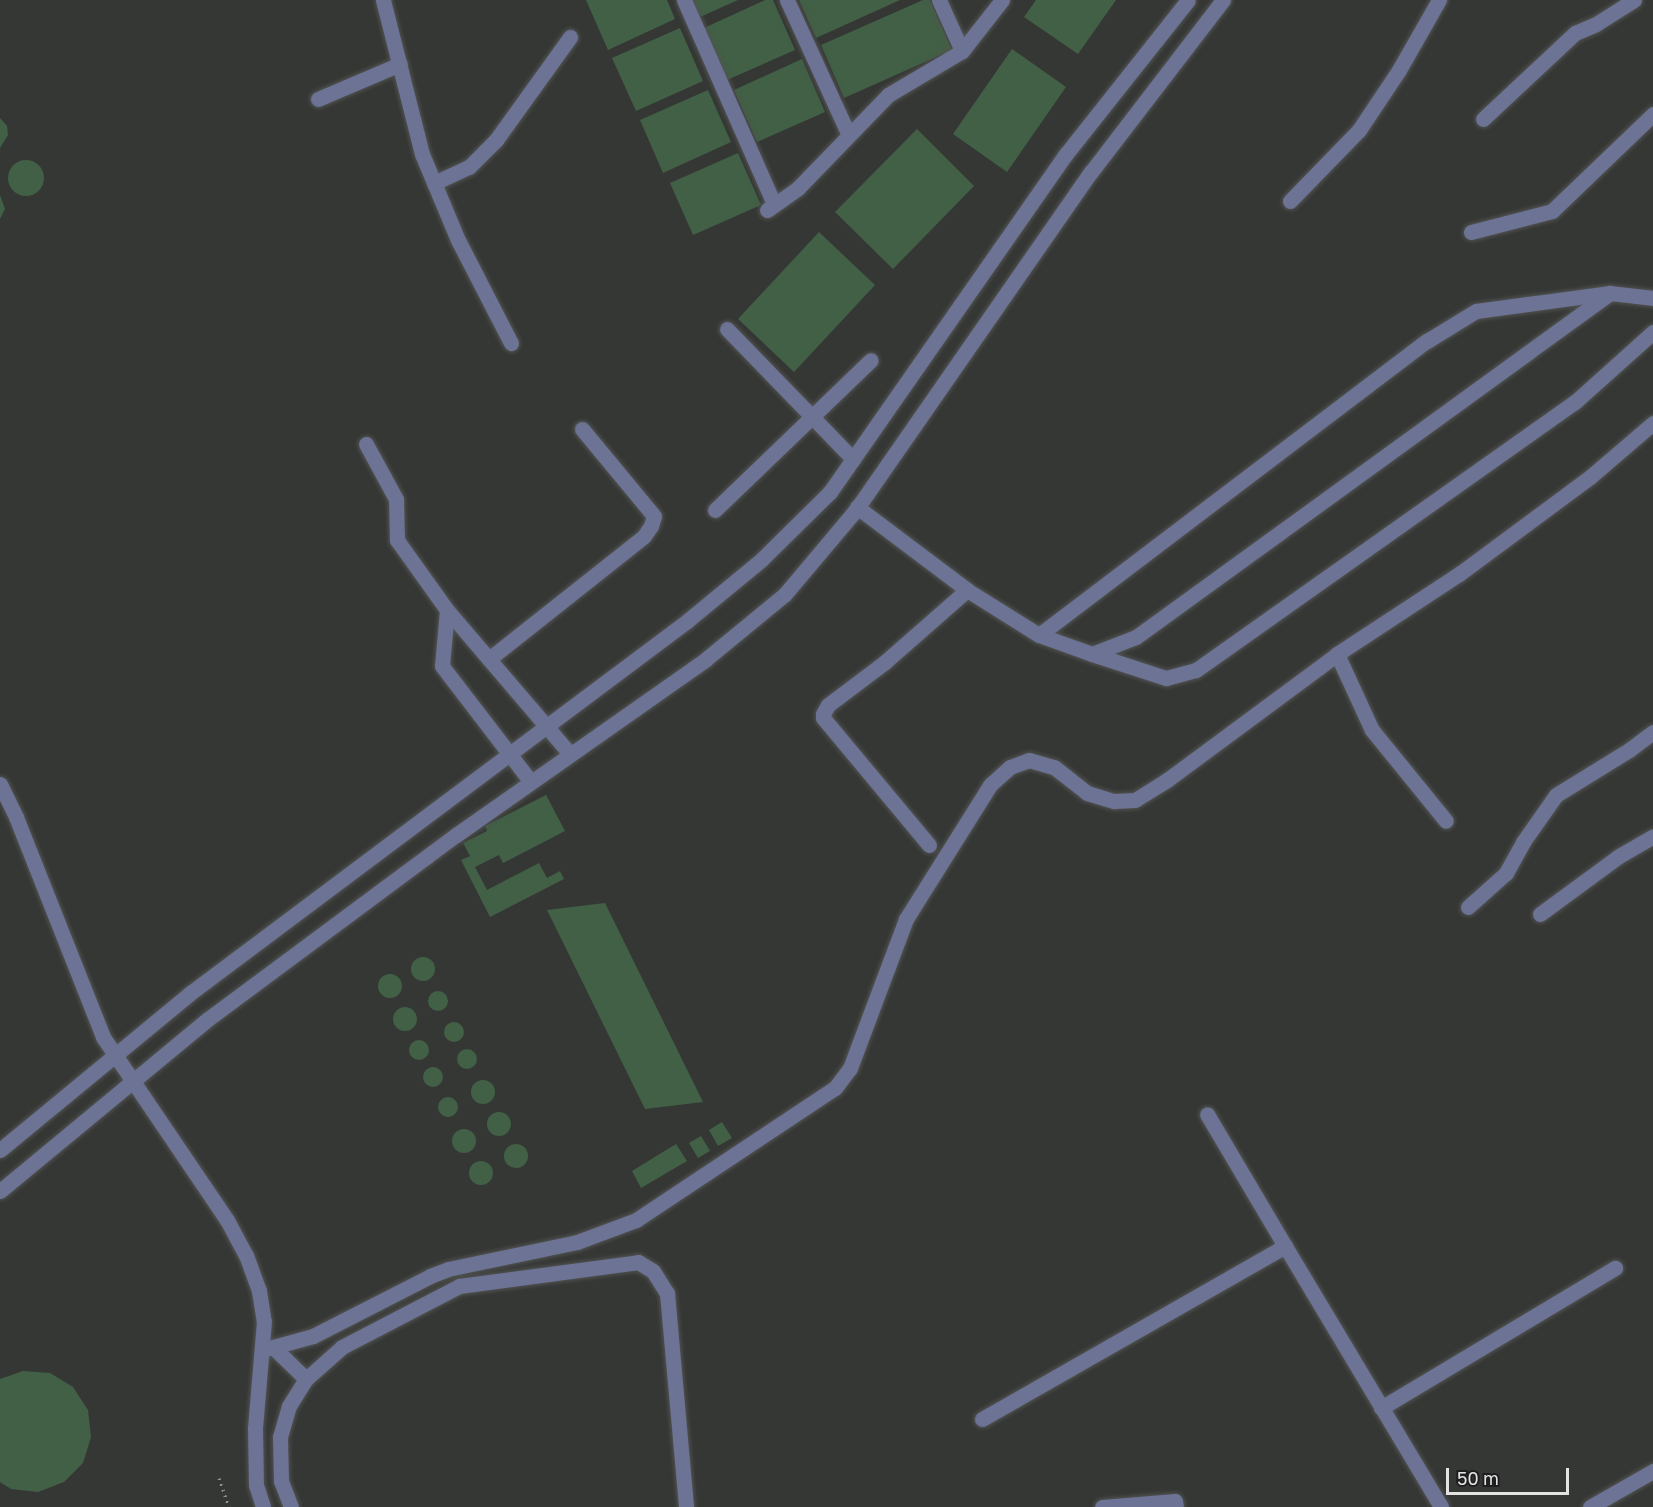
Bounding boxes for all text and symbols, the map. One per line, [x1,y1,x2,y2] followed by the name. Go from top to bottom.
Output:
[1449,1456,1572,1494] scale bar
[1457,1467,1499,1489] text: 50 m

